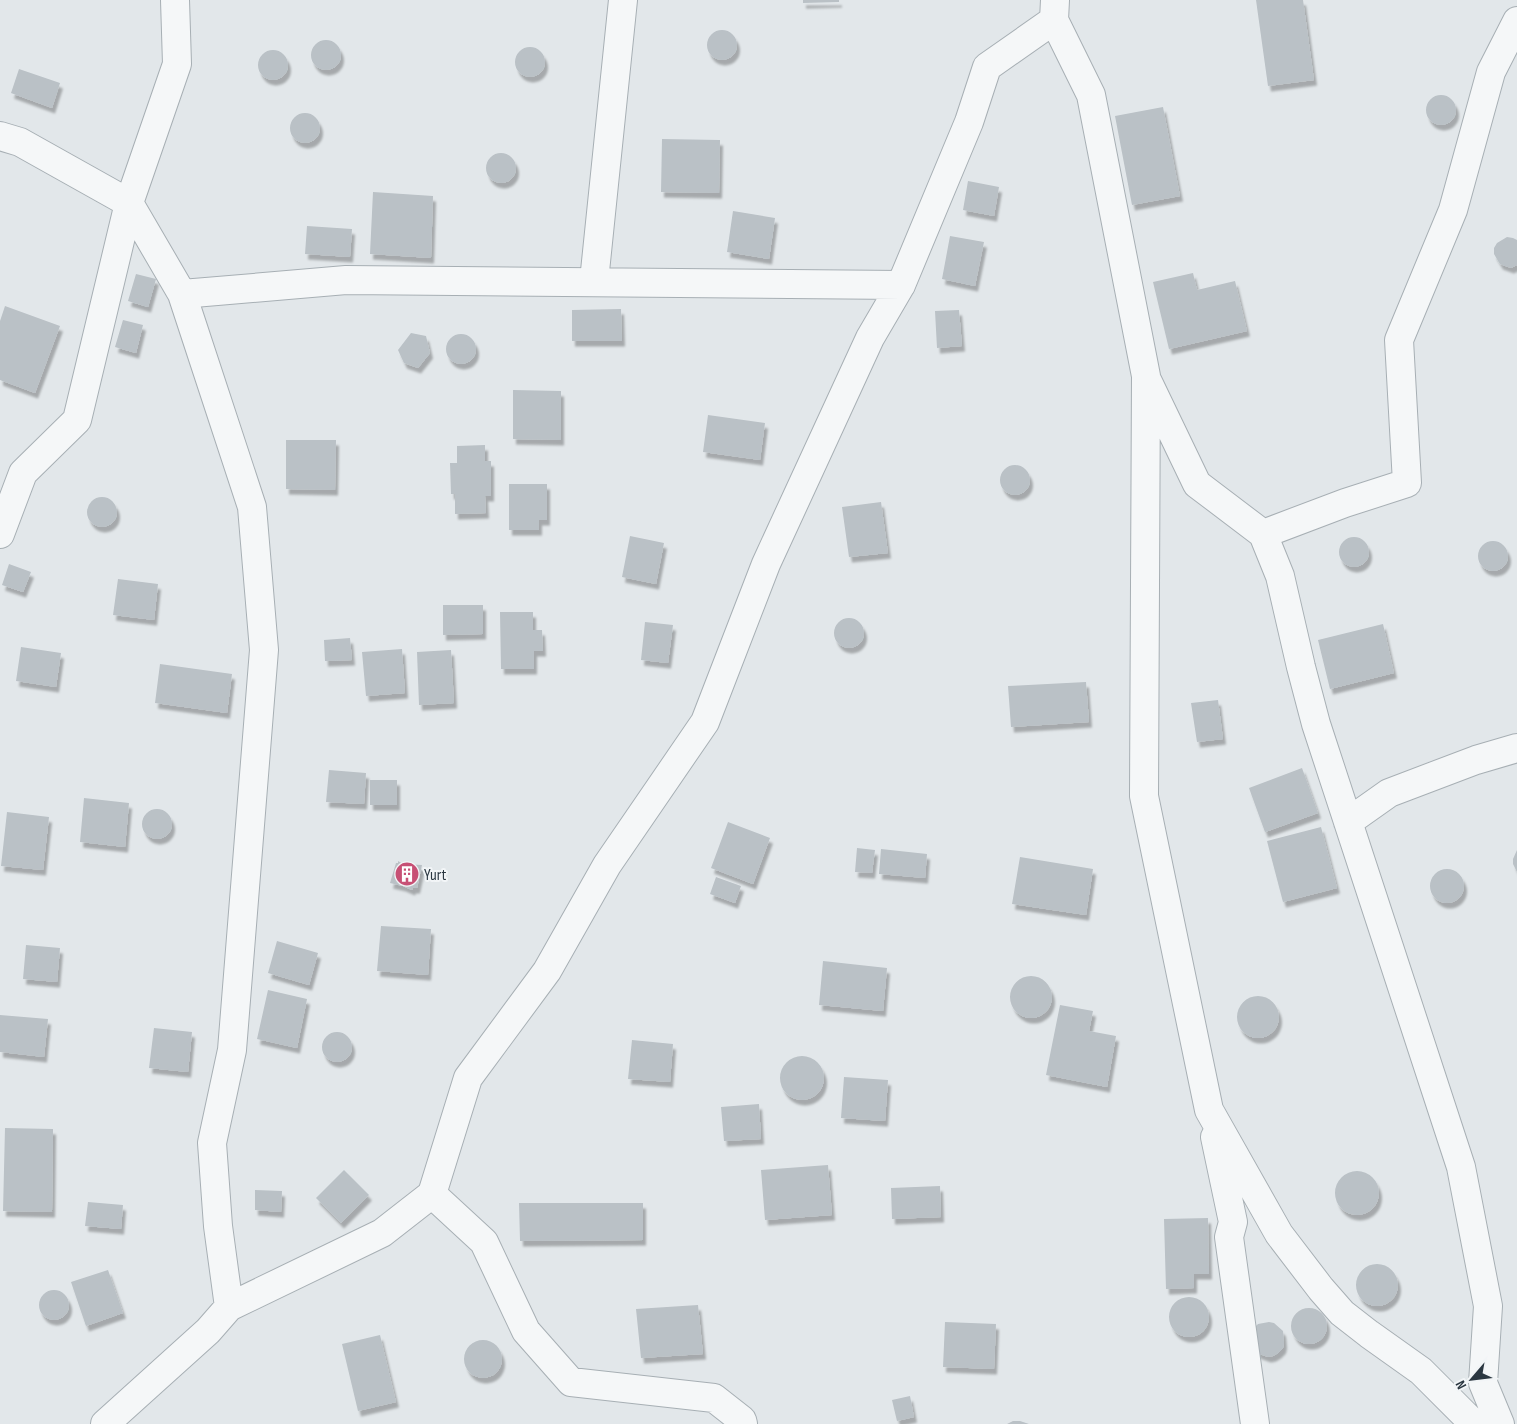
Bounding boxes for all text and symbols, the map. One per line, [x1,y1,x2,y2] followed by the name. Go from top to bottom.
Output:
[394,861,420,887] building icon: Yurt
[424,866,447,885] place label: Yurt
[1447,1354,1497,1404] north arrow
[1452,1378,1470,1392] text: N

